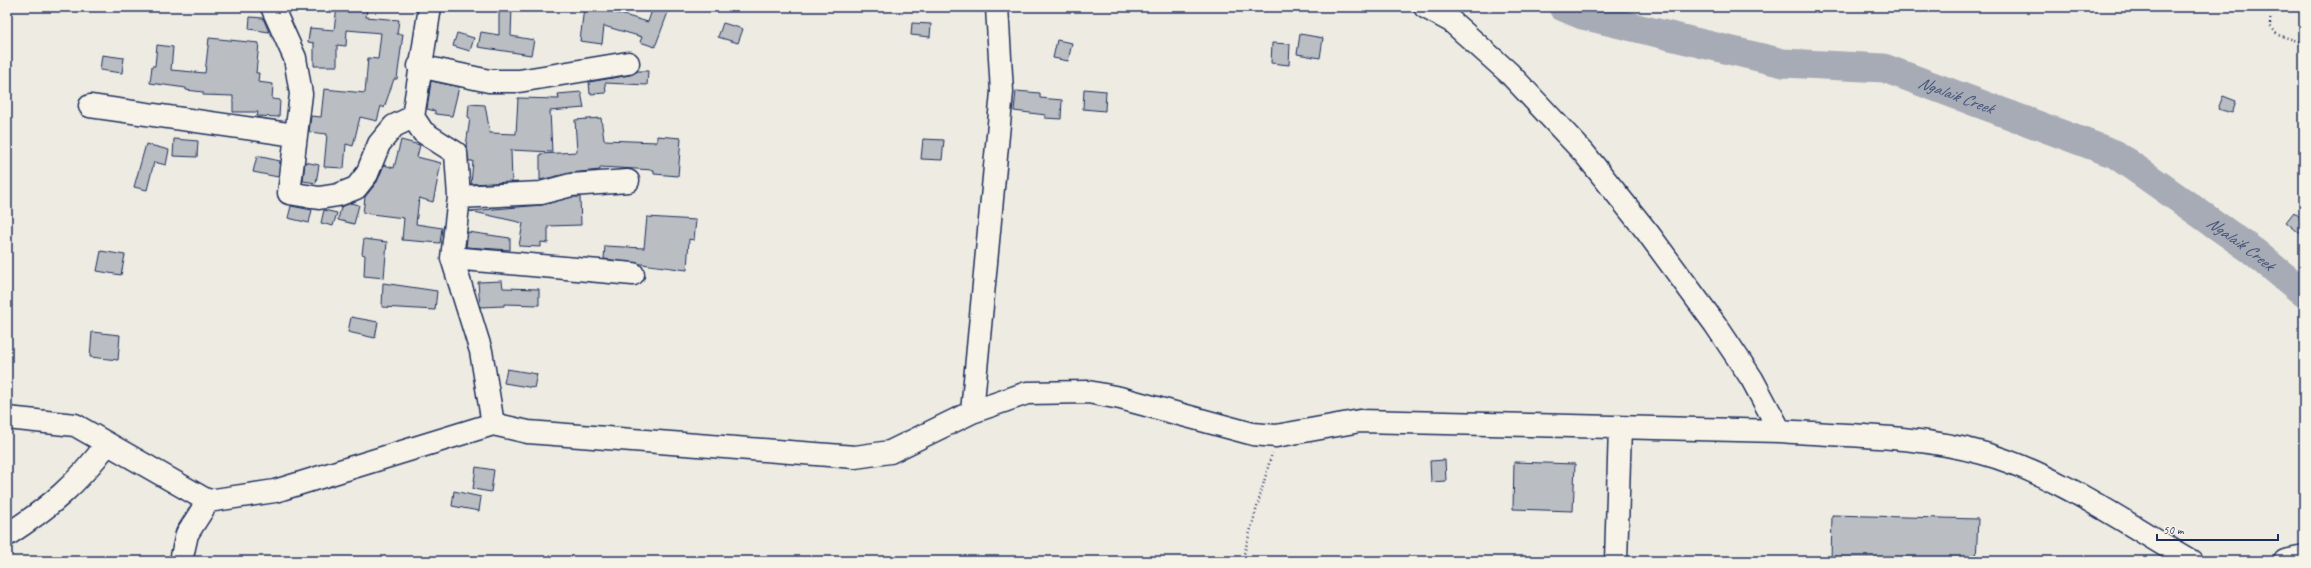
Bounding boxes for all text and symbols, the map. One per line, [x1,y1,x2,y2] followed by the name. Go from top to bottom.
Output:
[1915,71,1999,119] water label: Ngalaik Creek
[2203,211,2281,277] water label: Ngalaik Creek
[2157,516,2278,542] scale bar
[2163,522,2185,538] text: 50 m

